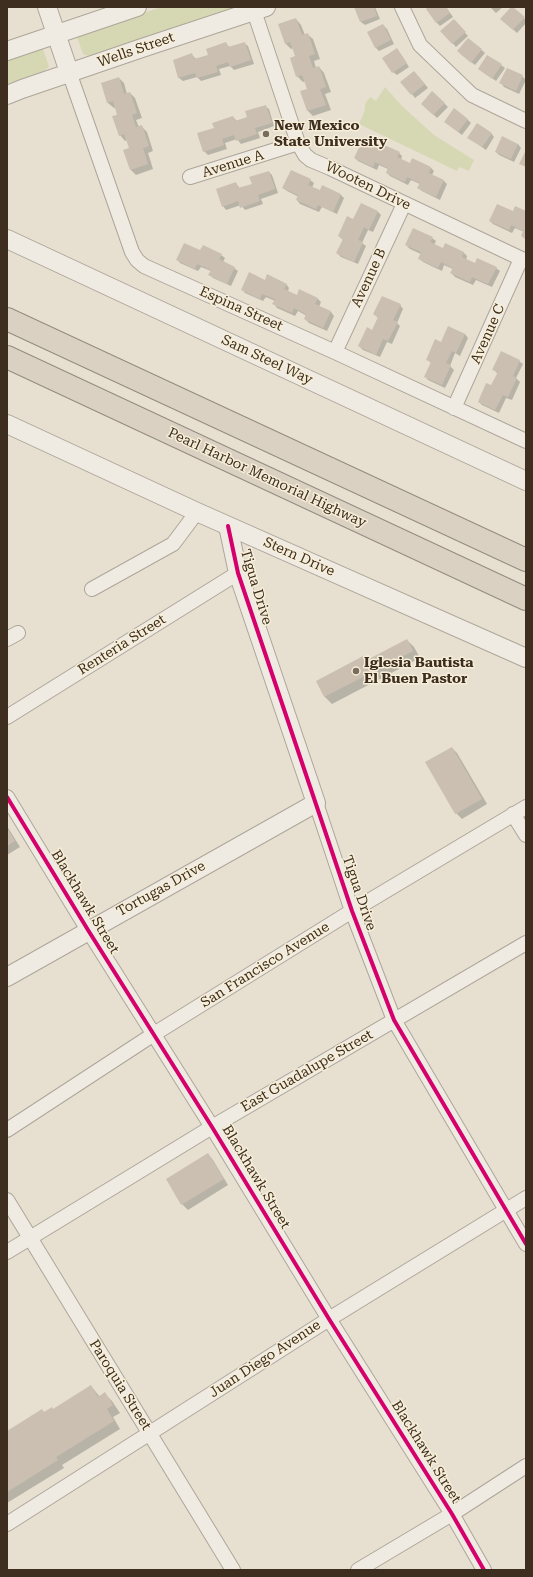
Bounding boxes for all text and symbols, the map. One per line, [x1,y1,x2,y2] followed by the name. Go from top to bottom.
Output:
[95,29,177,71] street label: Wells Street
[274,118,387,150] place label: New Mexico State University
[261,129,271,139] marker: New Mexico State University
[200,147,266,181] street label: Avenue A
[323,158,413,214] street label: Wooten Drive
[348,246,390,310] street label: Avenue B
[197,283,285,335] street label: Espina Street
[467,301,509,367] street label: Avenue C
[219,332,315,388] street label: Sam Steel Way
[165,425,369,531] street label: Pearl Harbor Memorial Highway
[261,534,337,580] street label: Stern Drive
[237,547,275,627] street label: Tigua Drive
[75,611,169,679] street label: Renteria Street
[364,655,474,688] place label: Iglesia Bautista El Buen Pastor
[351,666,361,676] marker: Iglesia Bautista El Buen Pastor
[47,847,123,957] street label: Blackhawk Street
[338,853,380,933] street label: Tigua Drive
[114,858,208,920] street label: Tortugas Drive
[198,919,332,1011] street label: San Francisco Avenue
[238,1026,376,1116] street label: East Guadalupe Street
[218,1122,294,1232] street label: Blackhawk Street
[206,1317,324,1401] street label: Juan Diego Avenue
[85,1337,155,1433] street label: Paroquia Street
[388,1398,464,1506] street label: Blackhawk Street

